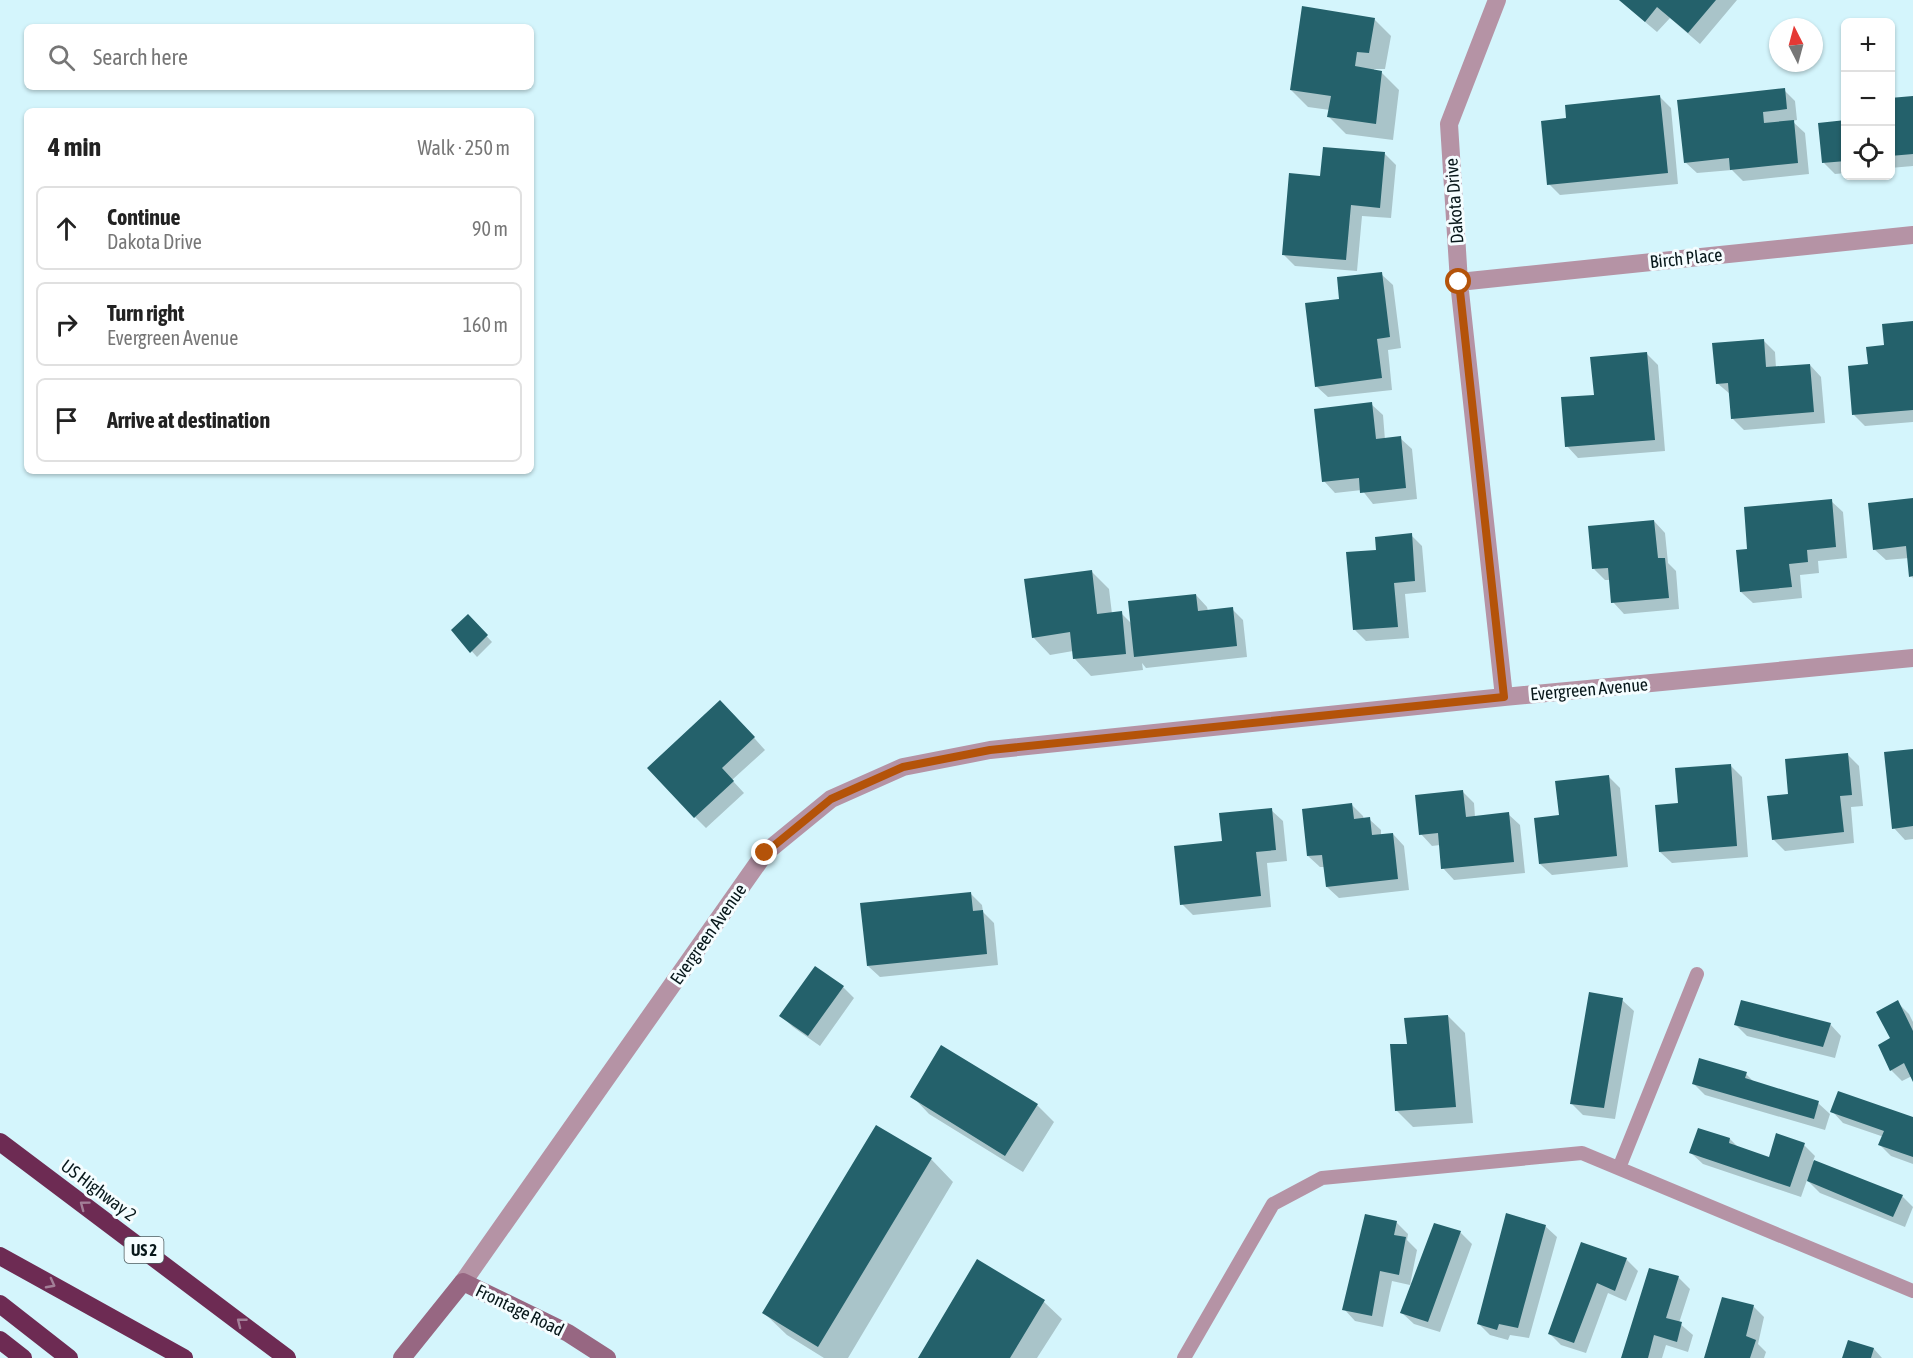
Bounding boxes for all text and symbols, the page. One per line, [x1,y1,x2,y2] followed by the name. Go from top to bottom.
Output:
[1769,18,1823,72] north arrow
[1841,18,1895,180] map controls
[1841,18,1895,72] button: +
[24,24,534,90] search box
[45,41,78,74] icon: search
[93,44,188,70] text: Search here
[1841,72,1895,126] button: −
[1841,126,1895,180] button: locate
[48,132,101,162] text: 4 min
[418,136,510,159] text: Walk · 250 m
[1441,158,1467,244] street label: Dakota Drive
[107,204,181,230] text: Continue
[50,212,83,245] icon: ahead
[472,217,508,240] text: 90 m
[107,230,202,253] text: Dakota Drive
[1649,244,1723,272] street label: Birch Place
[1445,268,1471,294] route start
[107,300,184,326] text: Turn right
[50,308,83,341] icon: right
[463,313,508,336] text: 160 m
[107,326,238,349] text: Evergreen Avenue
[50,404,83,437] icon: arrive
[107,407,270,433] text: Arrive at destination
[1529,673,1649,705] street label: Evergreen Avenue
[751,839,777,865] route end
[666,880,750,988] street label: Evergreen Avenue
[57,1155,141,1225] street label: US Highway 2
[80,1202,91,1213] one-way arrow
[124,1237,164,1263] road number: US 2
[45,1277,56,1288] one-way arrow
[473,1280,567,1340] street label: Frontage Road
[236,1319,247,1330] one-way arrow

